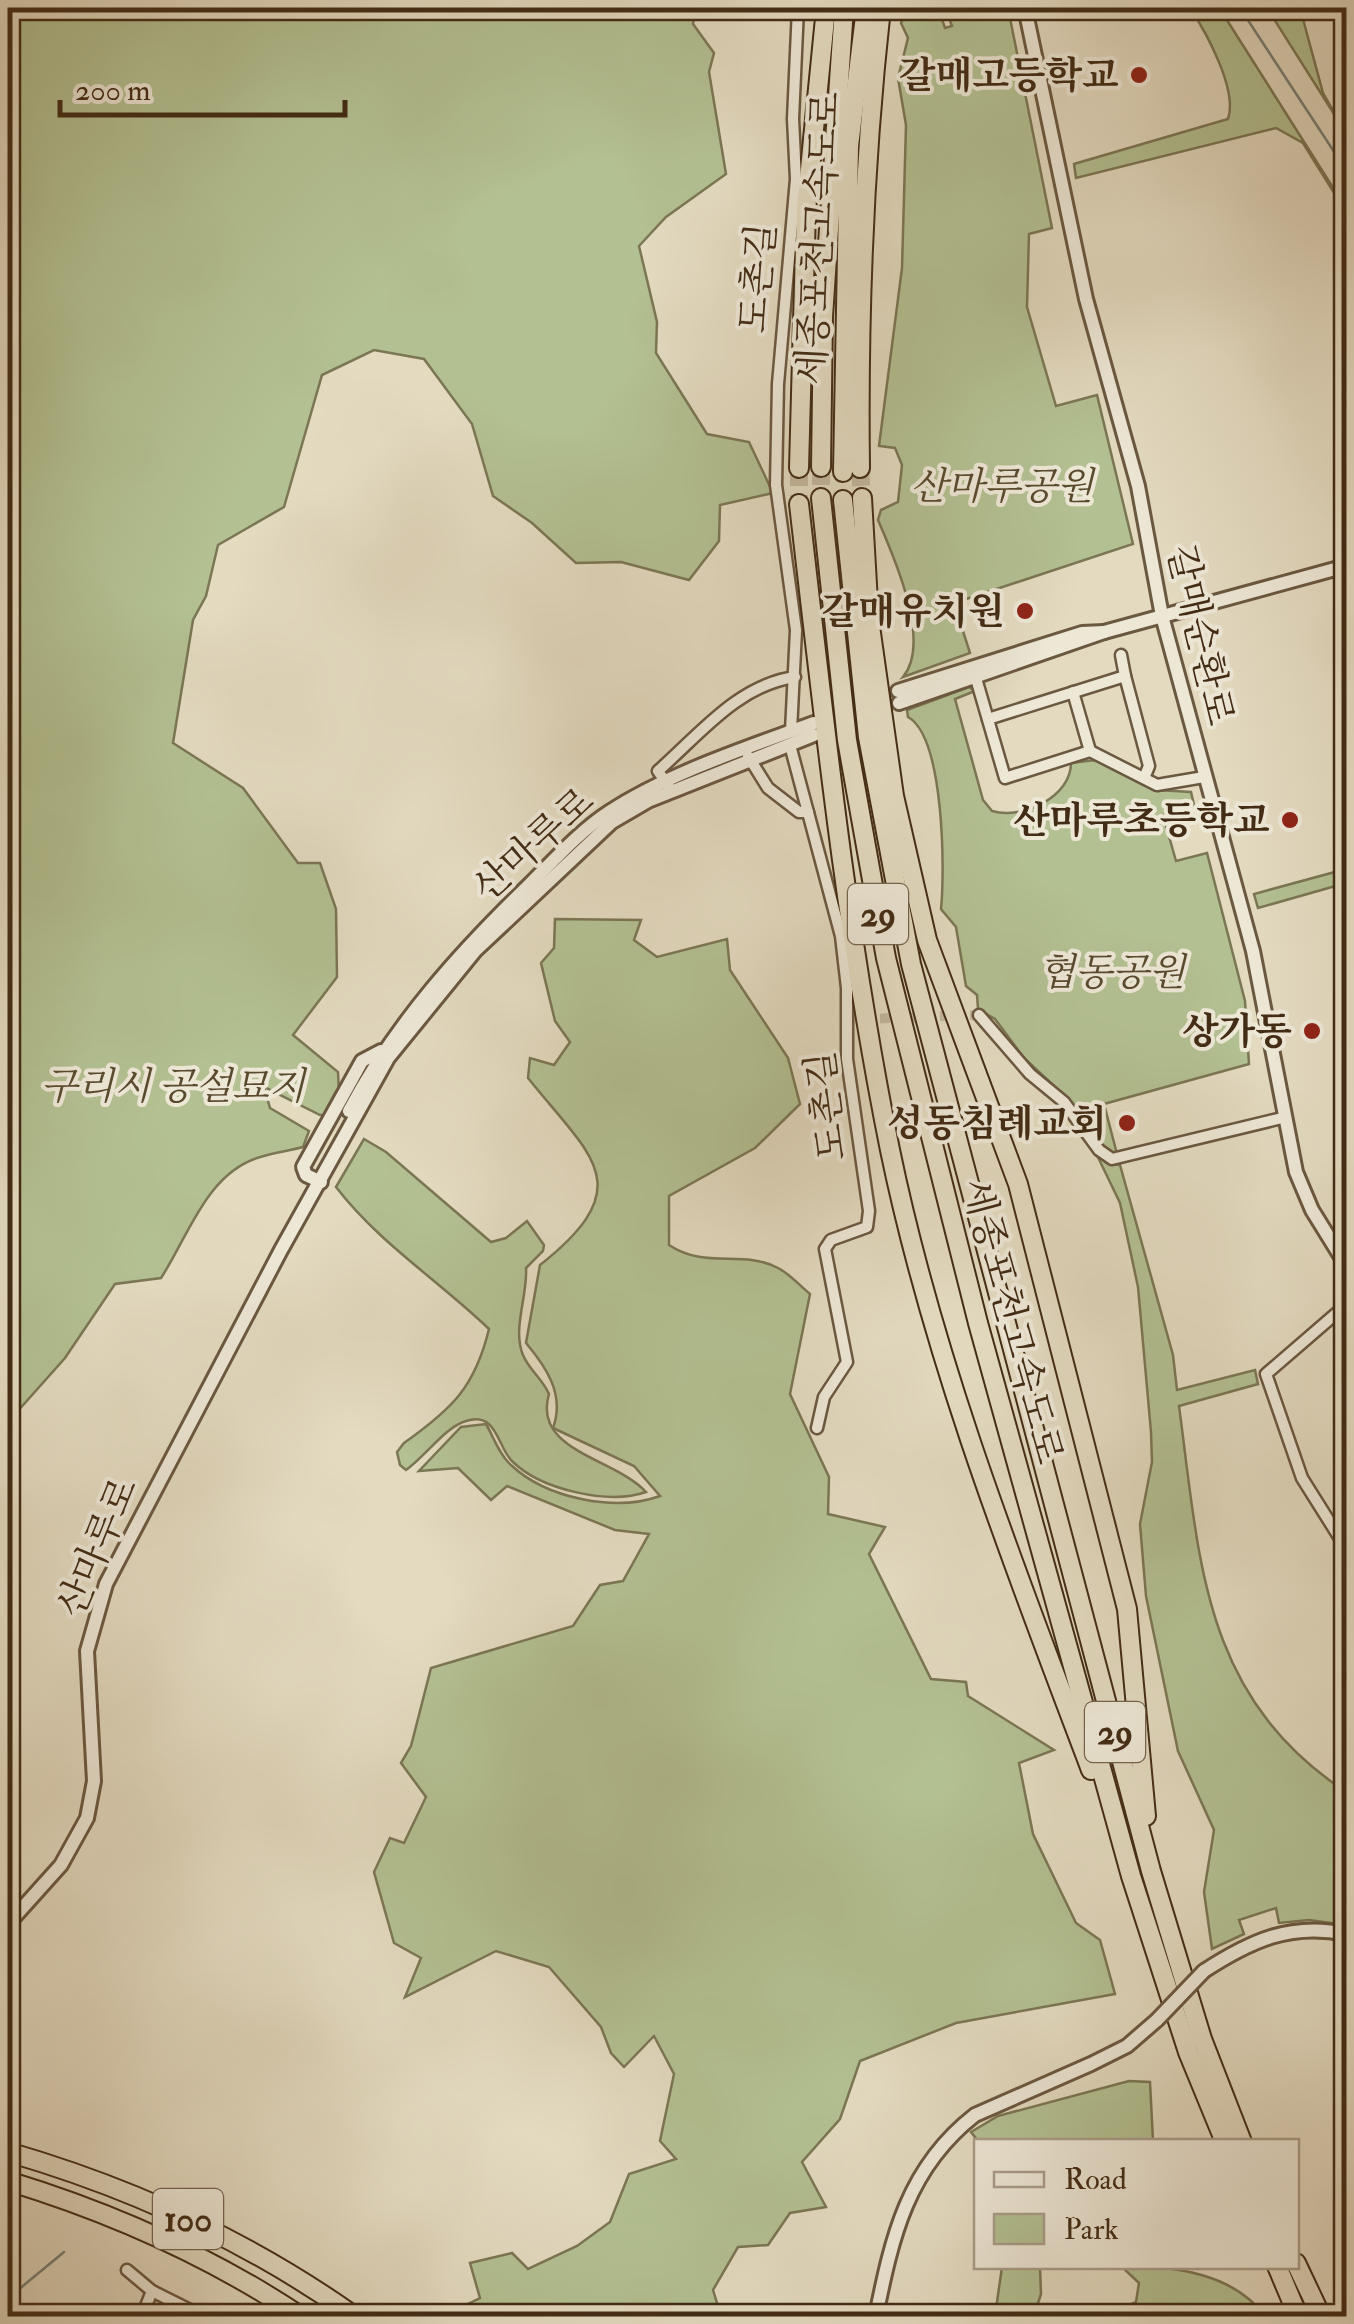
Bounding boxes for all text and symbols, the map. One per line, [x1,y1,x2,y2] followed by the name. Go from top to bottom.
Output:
[899,52,1119,100] place label: 갈매고등학교
[60,55,345,117] scale bar
[1128,64,1150,86] marker: 갈매고등학교
[75,72,151,109] text: 200 m
[787,90,851,386] street label: 세종포천고속도로
[729,221,787,335] street label: 도촌길
[910,463,1096,511] park label: 산마루공원
[1156,540,1244,730] street label: 갈매순환로
[821,588,1005,636] place label: 갈매유치원
[1014,600,1036,622] marker: 갈매유치원
[463,778,604,912] street label: 산마루로
[1013,797,1270,845] place label: 산마루초등학교
[1279,809,1301,831] marker: 산마루초등학교
[848,884,908,944] road number: 29
[1039,949,1188,997] park label: 협동공원
[1182,1008,1292,1056] place label: 상가동
[1301,1020,1323,1042] marker: 상가동
[796,1048,858,1163] street label: 도촌길
[41,1063,308,1111] park label: 구리시 공설묘지
[887,1100,1107,1148] place label: 성동침례교회
[1116,1112,1138,1134] marker: 성동침례교회
[951,1173,1073,1469] street label: 세종포천고속도로
[47,1470,149,1624] street label: 산마루로
[1085,1702,1145,1762] road number: 29
[974,2139,1299,2269] legend
[1064,2161,1127,2198] text: Road
[153,2189,223,2249] road number: 100
[1064,2211,1119,2248] text: Park

